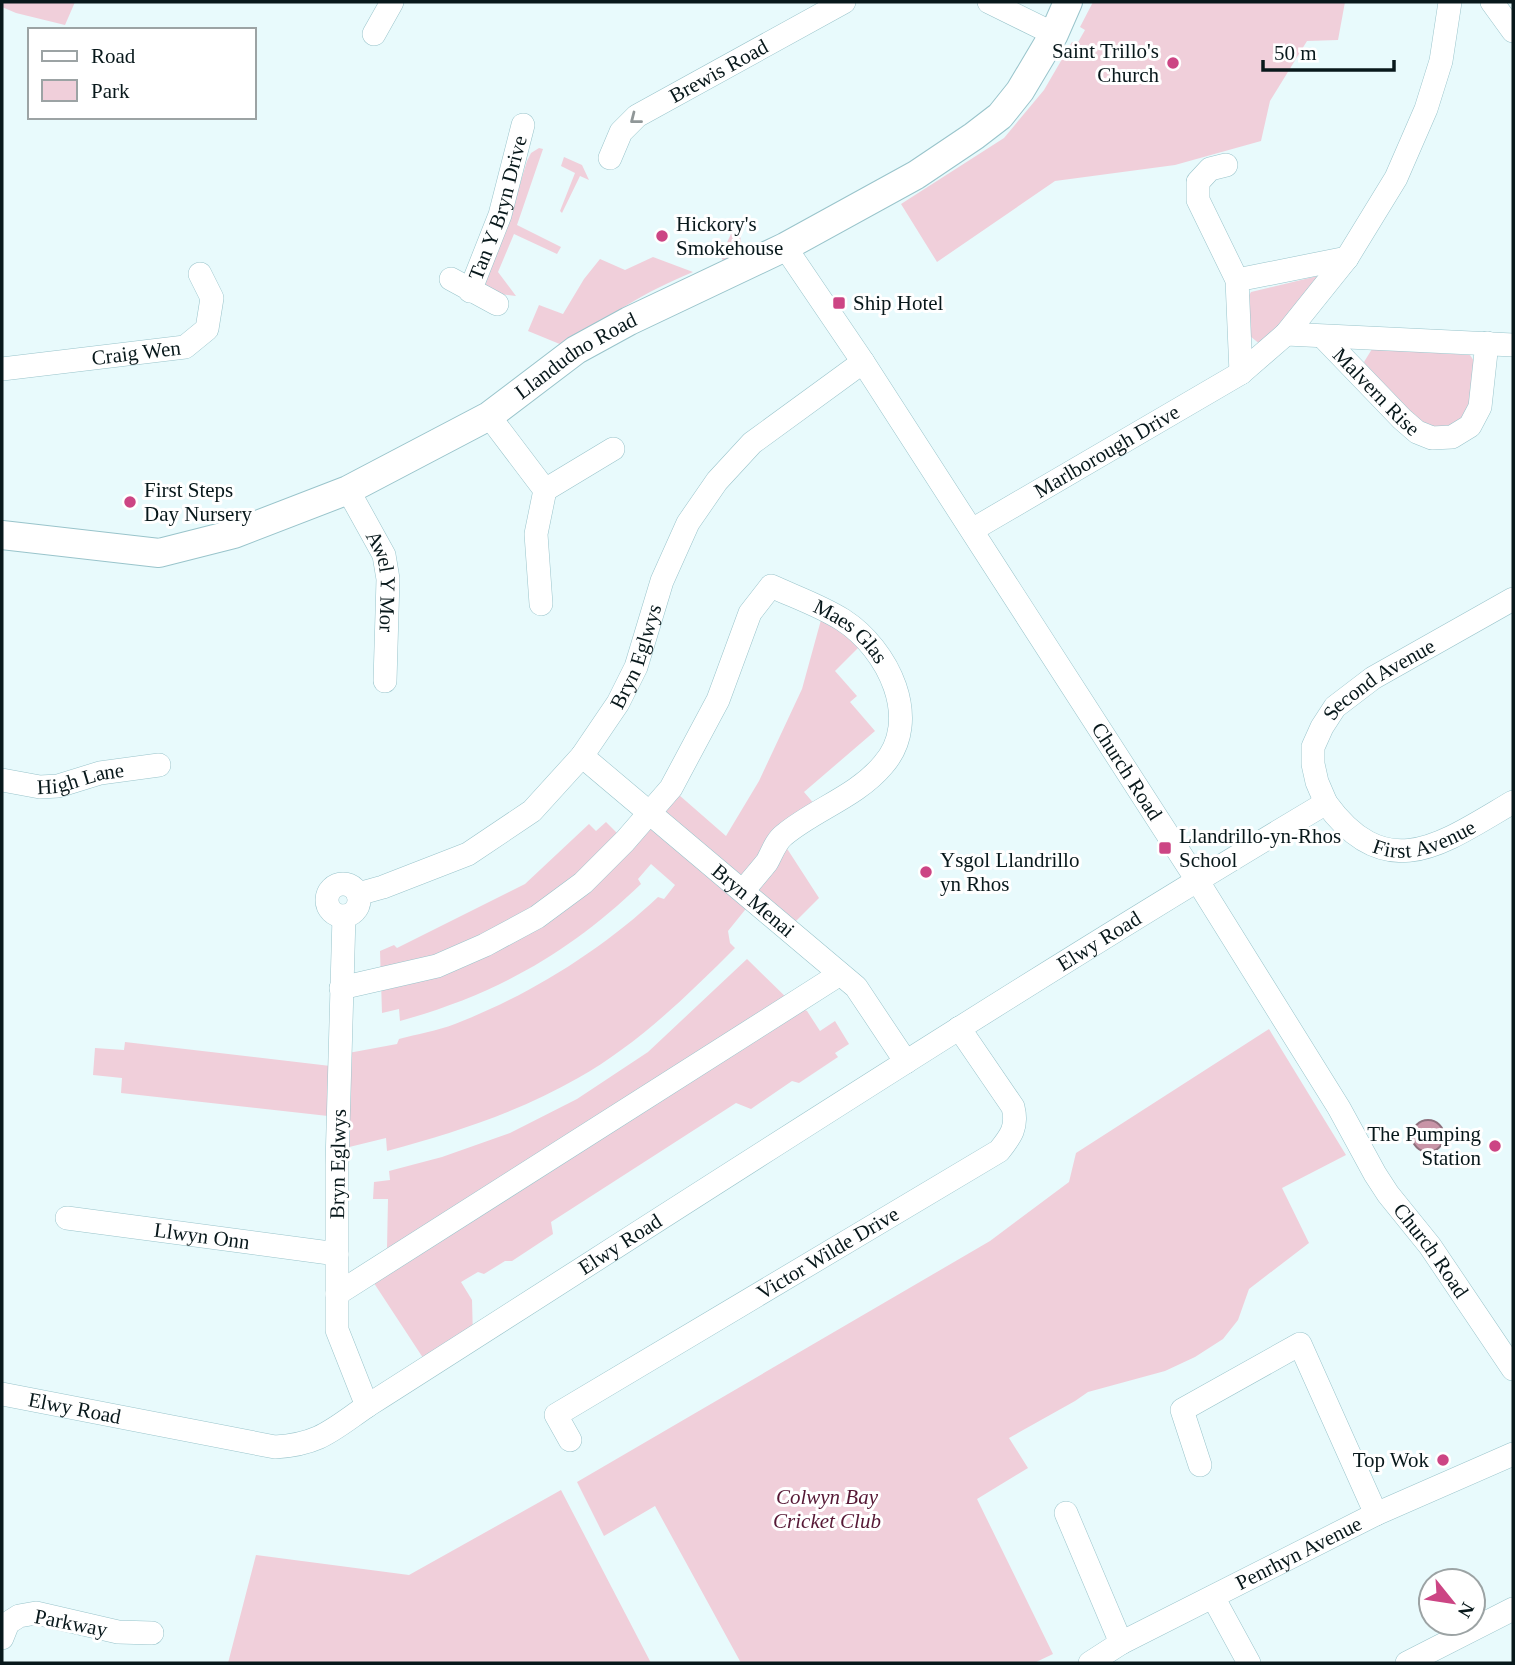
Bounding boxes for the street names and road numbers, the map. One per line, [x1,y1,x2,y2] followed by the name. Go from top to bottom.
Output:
[665,34,773,108] street label: Brewis Road
[464,133,532,284] street label: Tan Y Bryn Drive
[510,307,641,404] street label: Llandudno Road
[90,336,182,370] street label: Craig Wen
[1328,343,1425,441] street label: Malvern Rise
[1030,400,1184,503] street label: Marlborough Drive
[361,526,400,633] street label: Awel Y Mor
[810,594,893,668] street label: Maes Glas
[605,601,666,713] street label: Bryn Eglwys
[1318,634,1439,724] street label: Second Avenue
[1087,718,1167,825] street label: Church Road
[36,758,125,799] street label: High Lane
[1370,815,1480,863] street label: First Avenue
[707,859,800,942] street label: Bryn Menai
[1053,906,1146,976] street label: Elwy Road
[325,1109,351,1219] street label: Bryn Eglwys
[1388,1198,1474,1303] street label: Church Road
[753,1202,903,1305] street label: Victor Wilde Drive
[574,1208,666,1280] street label: Elwy Road
[153,1218,252,1254] street label: Llwyn Onn
[26,1387,124,1429] street label: Elwy Road
[1232,1511,1366,1595] street label: Penrhyn Avenue
[33,1604,110,1642] street label: Parkway

